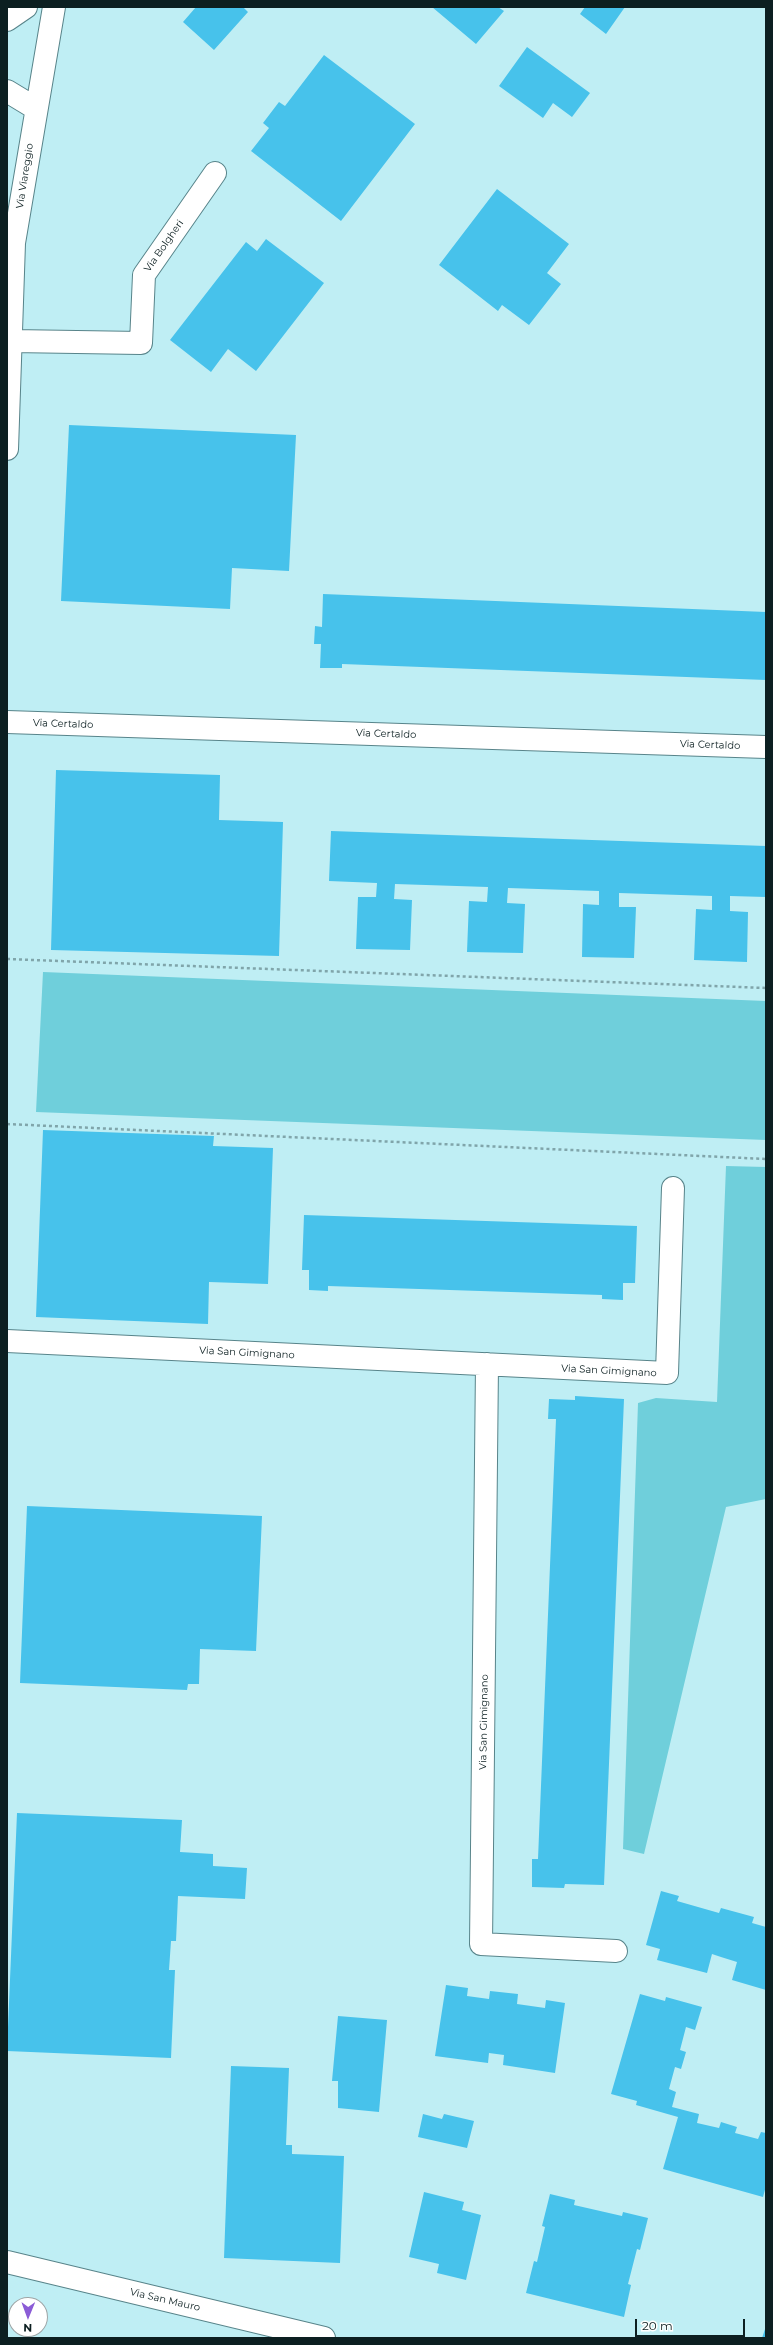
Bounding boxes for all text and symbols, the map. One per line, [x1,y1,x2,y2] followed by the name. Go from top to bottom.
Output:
[14,142,36,210] street label: Via Viareggio
[142,218,186,274] street label: Via Bolgheri
[33,717,93,731] street label: Via Certaldo
[356,727,416,741] street label: Via Certaldo
[680,738,740,752] street label: Via Certaldo
[199,1345,295,1361] street label: Via San Gimignano
[561,1363,657,1379] street label: Via San Gimignano
[477,1674,491,1770] street label: Via San Gimignano
[129,2286,201,2314] street label: Via San Mauro
[8,2297,48,2337] north arrow
[637,2311,747,2337] scale bar
[642,2318,673,2333] text: 20 m
[23,2321,32,2335] text: N

